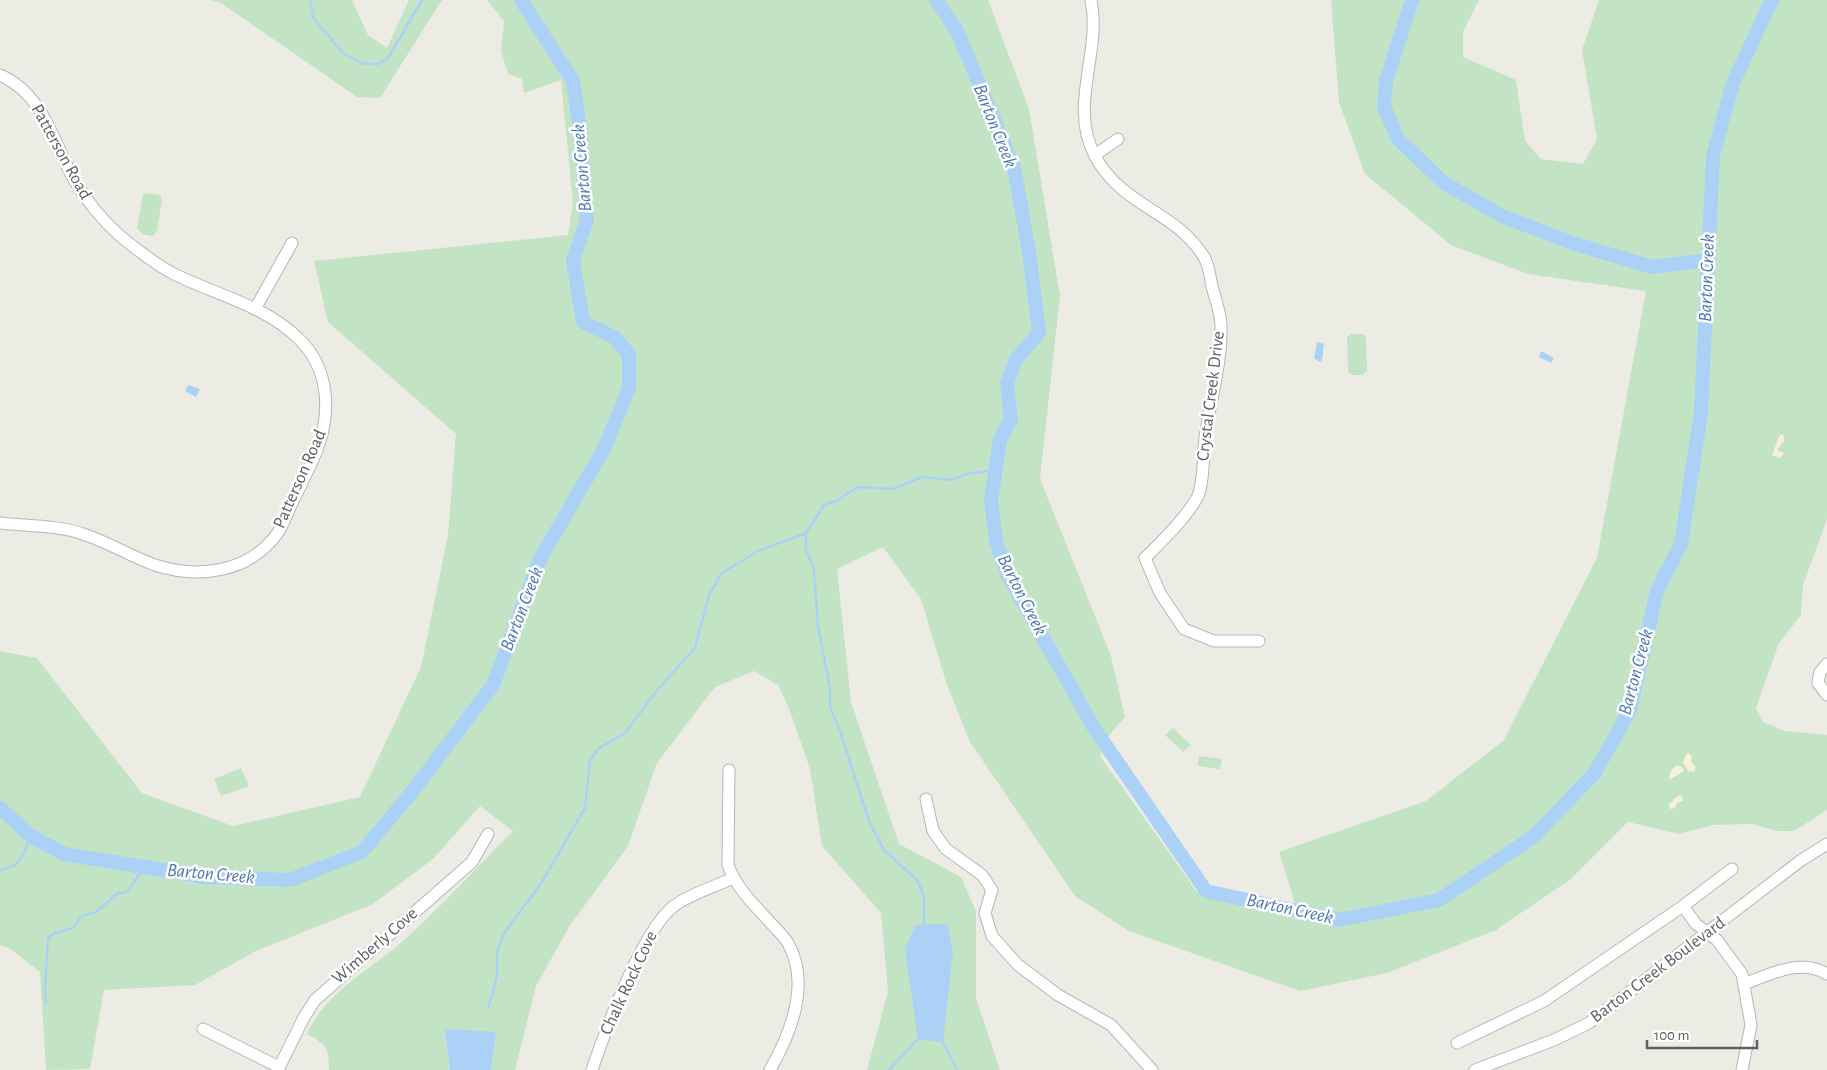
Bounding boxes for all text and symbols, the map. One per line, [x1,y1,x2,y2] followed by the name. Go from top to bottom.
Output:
[970,82,1020,171] water label: Barton Creek
[27,101,95,203] street label: Patterson Road
[569,123,595,213] water label: Barton Creek
[1696,233,1718,322] water label: Barton Creek
[1194,330,1228,462] street label: Crystal Creek Drive
[270,427,330,531] street label: Patterson Road
[994,551,1051,639] water label: Barton Creek
[497,564,547,653] water label: Barton Creek
[1615,627,1657,717] water label: Barton Creek
[166,861,256,887] water label: Barton Creek
[1245,891,1335,927] water label: Barton Creek
[329,904,421,988] street label: Wimberly Cove
[1587,914,1729,1026] street label: Barton Creek Boulevard
[597,928,661,1038] street label: Chalk Rock Cove
[1647,1018,1757,1050] scale bar
[1654,1028,1689,1043] text: 100 m

